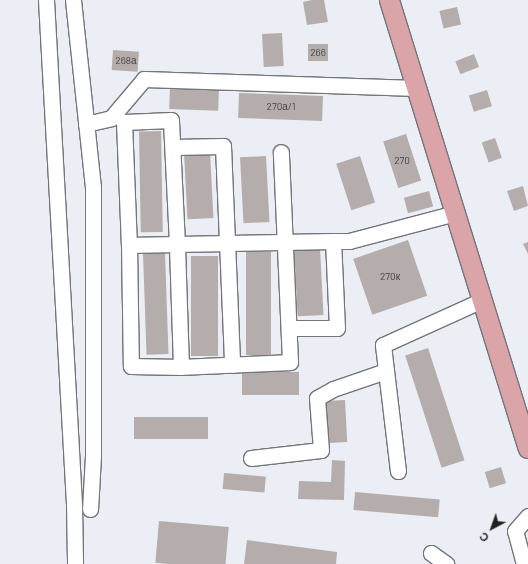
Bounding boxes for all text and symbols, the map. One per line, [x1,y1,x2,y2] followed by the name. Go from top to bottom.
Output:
[310,47,326,59] house number: 266
[115,55,137,67] house number: 268а
[267,101,295,113] house number: 270а/1
[394,155,410,167] house number: 270
[380,271,400,283] house number: 270к
[472,508,512,548] north arrow
[477,530,491,545] text: С

